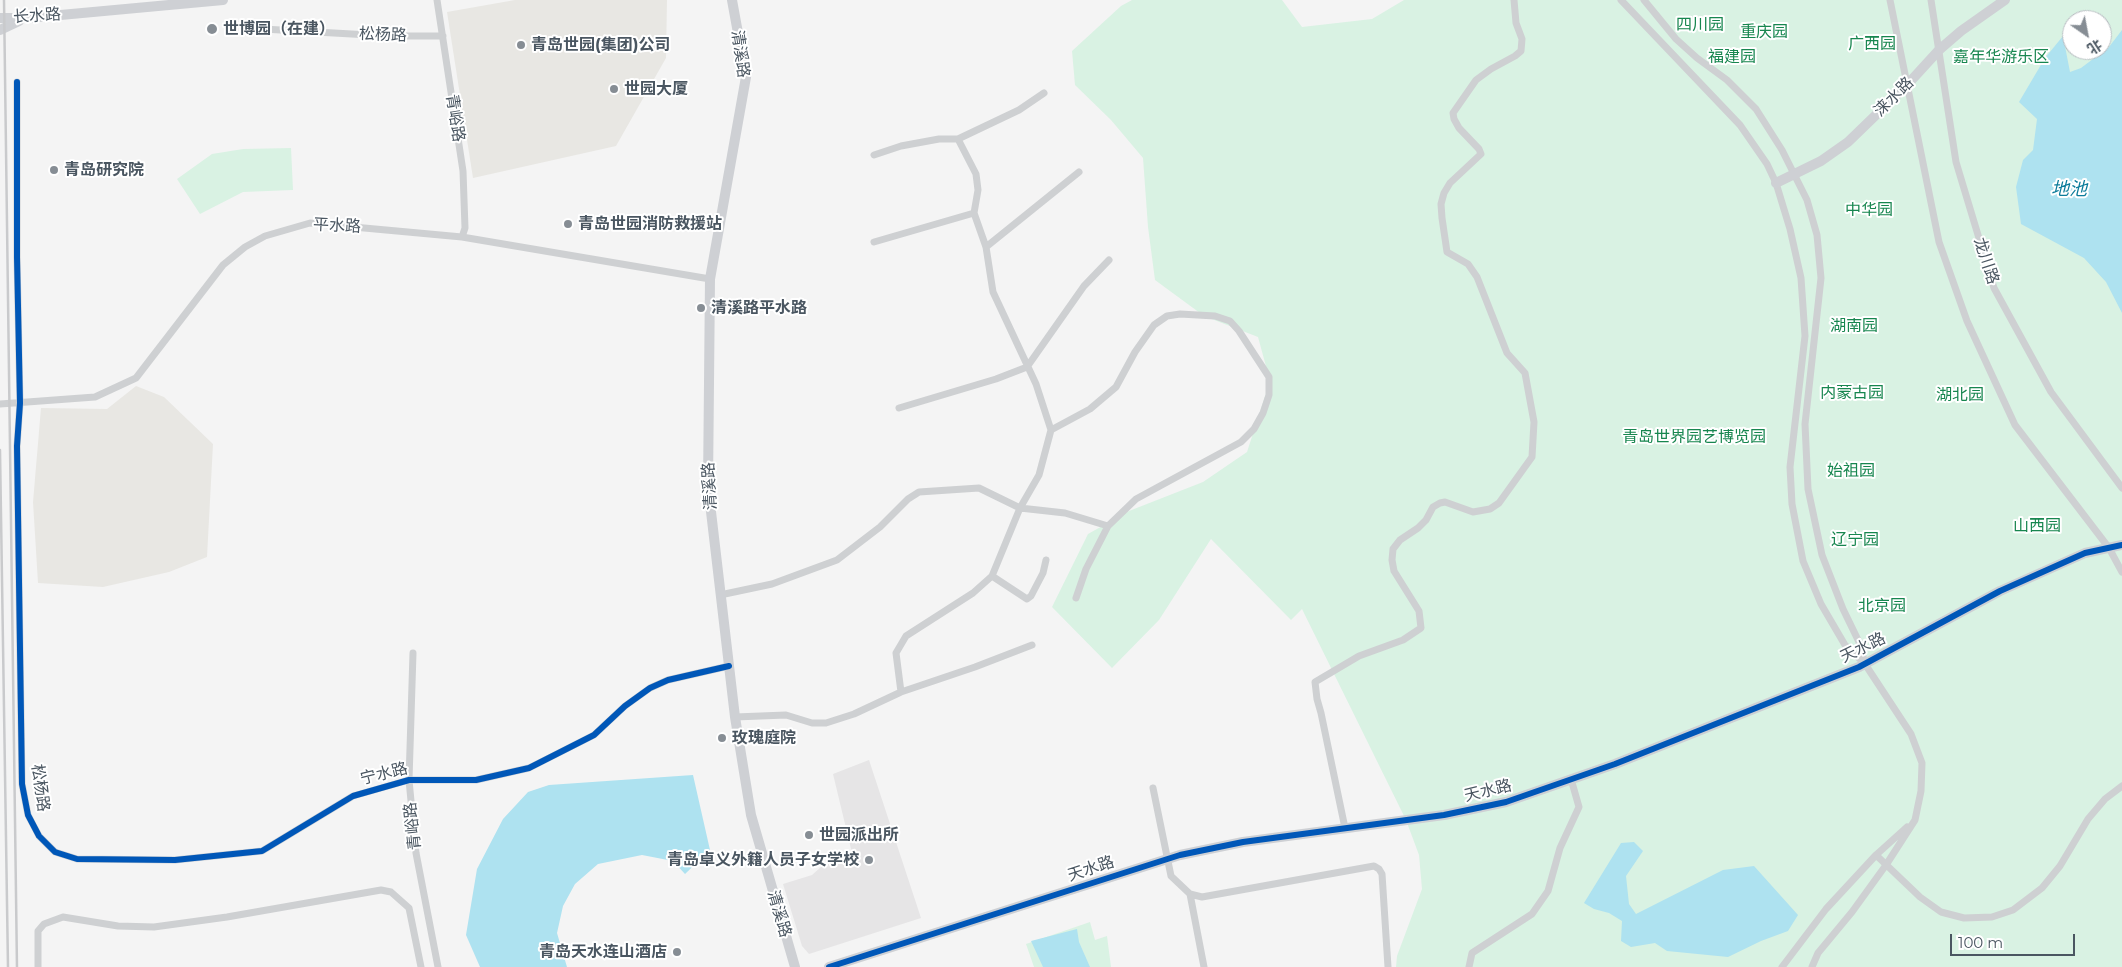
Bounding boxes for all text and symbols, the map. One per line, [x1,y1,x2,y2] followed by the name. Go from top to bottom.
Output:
[12,5,62,27] street label: 长水路
[2062,10,2112,60] north arrow
[1676,15,1724,35] park label: 四川园
[223,19,335,39] place label: 世博园（在建）
[205,22,219,36] marker: 世博园（在建）
[1740,22,1788,42] park label: 重庆园
[359,25,407,45] street label: 松杨路
[727,29,753,79] street label: 清溪路
[1848,34,1896,54] park label: 广西园
[531,35,670,55] place label: 青岛世园(集团)公司
[2084,35,2105,58] text: 北
[515,39,527,51] marker: 青岛世园(集团)公司
[1708,47,1756,67] park label: 福建园
[1953,47,2049,67] park label: 嘉年华游乐区
[1870,73,1918,121] street label: 涞水路
[624,79,688,99] place label: 世园大厦
[608,83,620,95] marker: 世园大厦
[442,93,468,143] street label: 青峪路
[64,160,144,180] place label: 青岛研究院
[48,164,60,176] marker: 青岛研究院
[2051,179,2087,201] water label: 地池
[1845,200,1893,220] park label: 中华园
[578,214,722,234] place label: 青岛世园消防救援站
[313,215,361,237] street label: 平水路
[562,218,574,230] marker: 青岛世园消防救援站
[1969,235,2003,287] street label: 龙川路
[711,298,807,318] place label: 清溪路平水路
[695,302,707,314] marker: 清溪路平水路
[1830,316,1878,336] park label: 湖南园
[1820,383,1884,403] park label: 内蒙古园
[1936,385,1984,405] park label: 湖北园
[1622,427,1766,447] park label: 青岛世界园艺博览园
[1827,461,1875,481] park label: 始祖园
[699,462,721,510] street label: 清溪路
[2013,516,2061,536] park label: 山西园
[1831,530,1879,550] park label: 辽宁园
[1858,596,1906,616] park label: 北京园
[1837,629,1889,667] street label: 天水路
[732,728,796,748] place label: 玫瑰庭院
[716,732,728,744] marker: 玫瑰庭院
[358,759,410,789] street label: 宁水路
[27,763,53,813] street label: 松杨路
[1462,776,1514,806] street label: 天水路
[401,801,425,851] street label: 青峪路
[819,825,899,845] place label: 世园派出所
[803,829,815,841] marker: 世园派出所
[667,850,859,870] place label: 青岛卓义外籍人员子女学校
[1065,852,1117,886] street label: 天水路
[863,854,875,866] marker: 青岛卓义外籍人员子女学校
[763,888,795,940] street label: 清溪路
[1952,924,2077,956] scale bar
[1958,933,2003,952] text: 100 m
[539,942,667,962] place label: 青岛天水连山酒店
[671,946,683,958] marker: 青岛天水连山酒店

